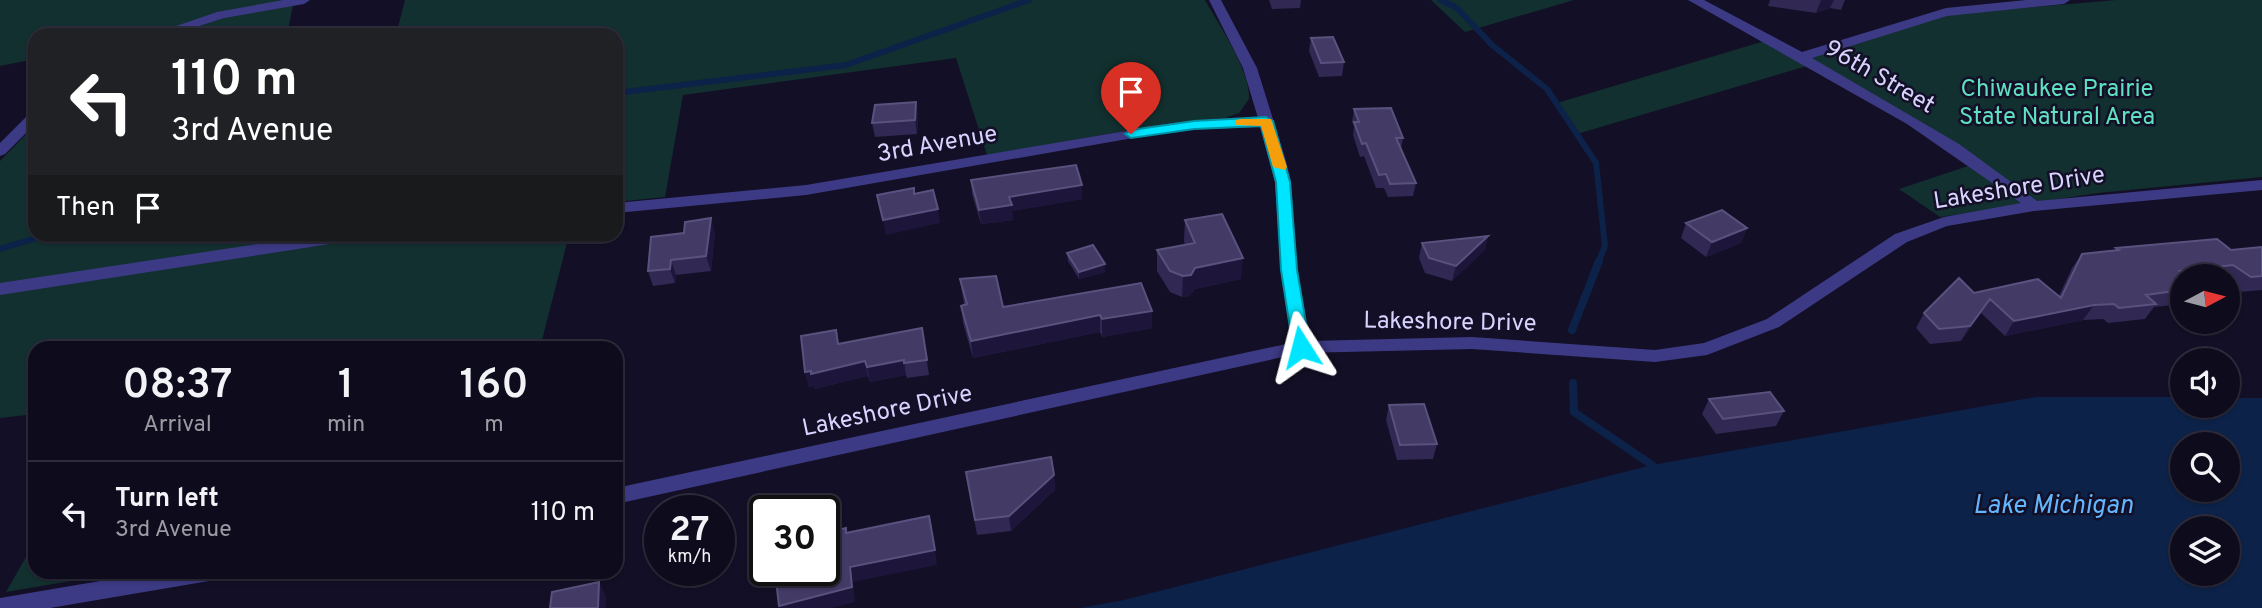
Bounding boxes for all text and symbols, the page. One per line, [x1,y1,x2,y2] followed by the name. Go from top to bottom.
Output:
[1818,34,1940,121] street label: 96th Street
[171,51,298,113] text: 110 m
[56,56,147,147] icon: left
[1101,62,1161,134] pin
[1112,73,1150,111] icon: arrive
[1959,75,2155,133] park label: Chiwaukee Prairie State Natural Area
[171,112,333,152] text: 3rd Avenue
[875,120,1000,170] street label: 3rd Avenue
[1931,161,2107,217] street label: Lakeshore Drive
[129,189,167,227] icon: arrive
[56,192,115,225] text: Then
[2170,264,2240,334] north arrow
[2170,264,2240,586] map controls
[1363,306,1537,340] street label: Lakeshore Drive
[1264,310,1338,384] position arrow
[2170,348,2240,418] button: sound
[122,360,233,413] text: 08:37
[338,360,354,413] text: 1
[459,360,529,413] text: 160
[800,379,975,445] street label: Lakeshore Drive
[143,411,212,440] text: Arrival
[327,411,365,440] text: min
[484,411,504,440] text: m
[2170,432,2240,502] button: search
[115,483,219,516] text: Turn left
[1973,490,2133,523] water label: Lake Michigan
[56,495,94,533] icon: left
[749,495,840,586] speed limit sign: 30
[531,497,595,530] text: 110 m
[670,509,709,553] text: 27
[115,516,232,545] text: 3rd Avenue
[2170,516,2240,586] button: layers
[668,546,711,569] text: km/h

